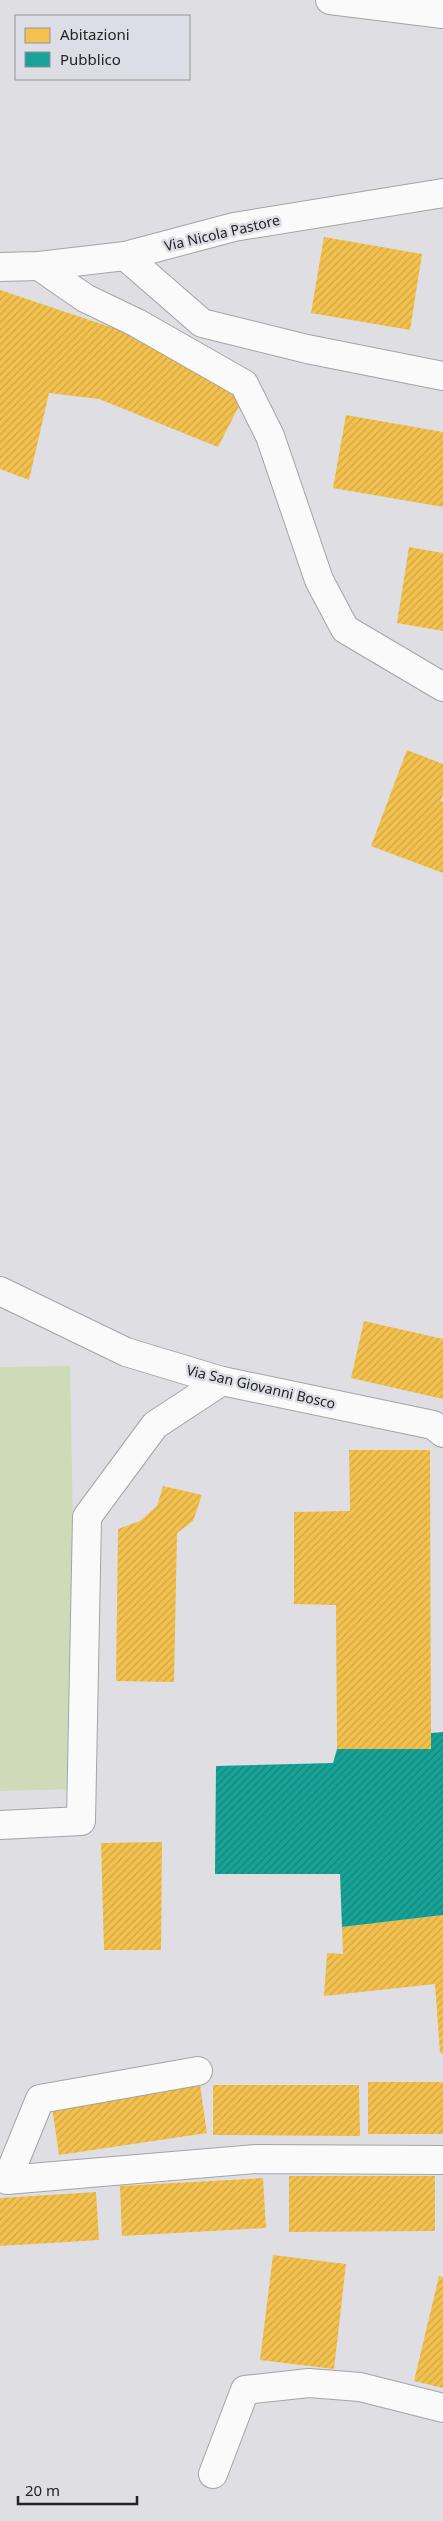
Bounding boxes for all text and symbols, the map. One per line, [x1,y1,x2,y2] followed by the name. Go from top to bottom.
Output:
[15,15,190,80] legend
[60,24,130,44] text: Abitazioni
[60,49,121,69] text: Pubblico
[162,210,282,255] street label: Via Nicola Pastore
[185,1360,337,1413] street label: Via San Giovanni Bosco
[18,2474,136,2506] scale bar
[25,2480,60,2500] text: 20 m

